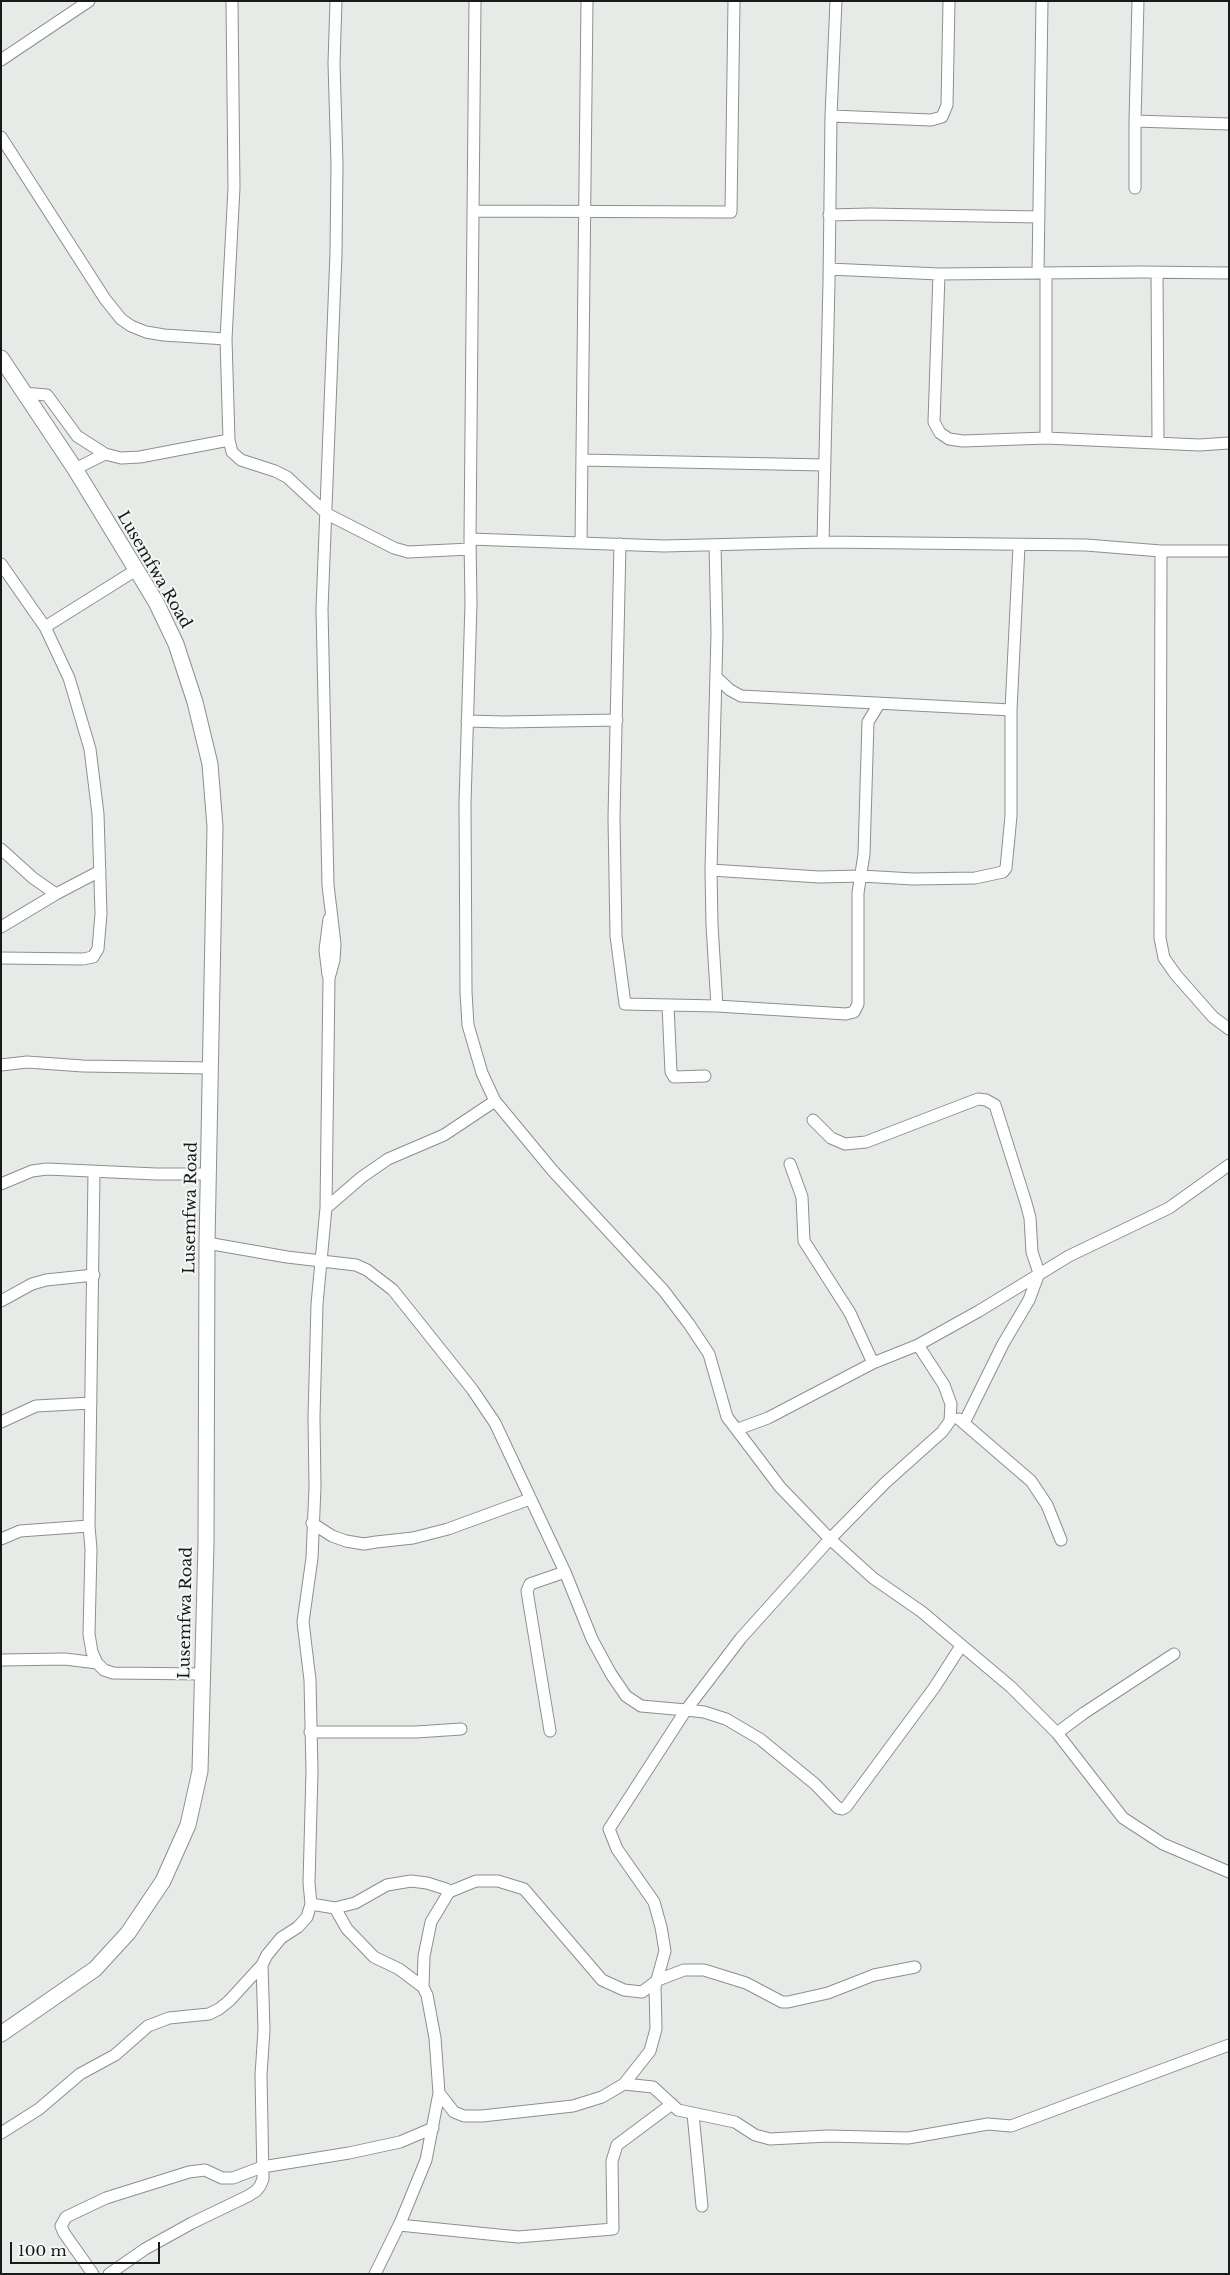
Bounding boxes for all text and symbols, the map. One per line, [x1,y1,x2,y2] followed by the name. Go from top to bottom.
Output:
[113,508,195,632] street label: Lusemfwa Road
[180,1142,202,1274] street label: Lusemfwa Road
[175,1547,197,1679] street label: Lusemfwa Road
[12,2232,162,2264] scale bar
[18,2241,67,2260] text: 100 m

